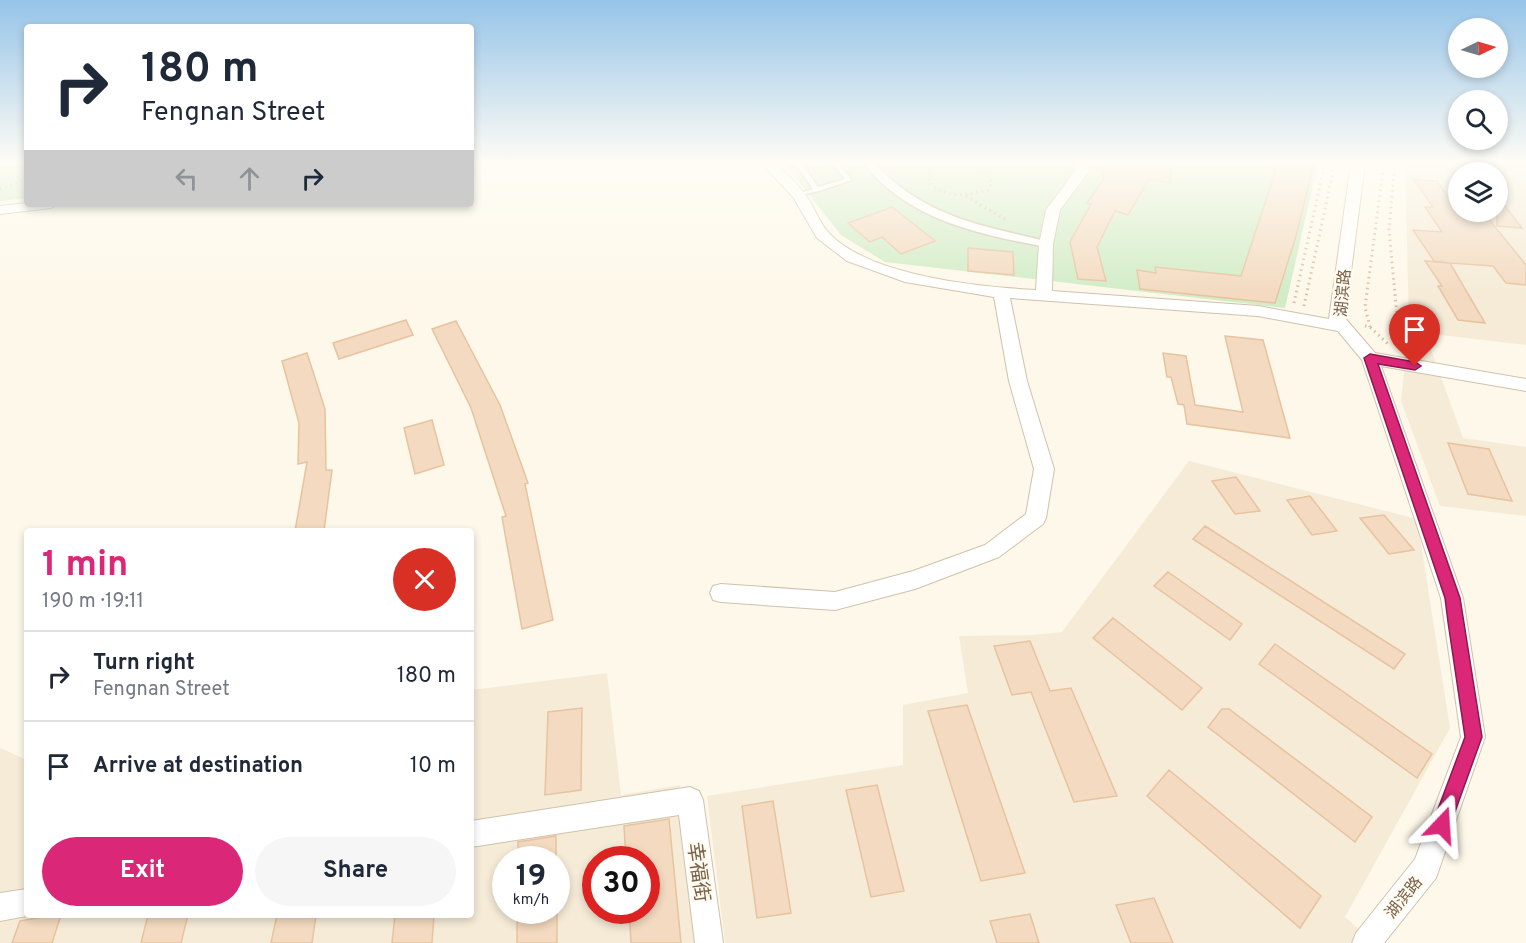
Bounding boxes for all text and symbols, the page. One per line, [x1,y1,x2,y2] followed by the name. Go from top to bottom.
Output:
[1448,18,1508,78] north arrow
[1448,18,1508,222] map controls
[141,44,258,97] text: 180 m
[42,48,120,126] icon: right
[1448,90,1508,150] button: search
[141,96,326,130] text: Fengnan Street
[170,162,203,195] icon: left
[233,162,266,195] icon: ahead
[296,162,329,195] icon: right
[1448,162,1508,222] button: layers
[1332,268,1356,318] street label: 湖滨路
[1389,304,1440,366] pin
[1398,313,1431,346] icon: arrive
[42,543,128,589] text: 1 min
[393,548,456,611] button: close
[42,589,144,615] text: 190 m · 19:11
[93,650,195,677] text: Turn right
[42,660,75,693] icon: right
[397,663,456,690] text: 180 m
[93,677,230,703] text: Fengnan Street
[42,750,75,783] icon: arrive
[93,753,303,780] text: Arrive at destination
[410,753,456,780] text: 10 m
[1410,793,1474,857] position arrow
[42,837,243,906] button: Exit
[255,837,456,906] button: Share
[680,841,714,904] street label: 幸福街
[582,846,660,924] speed limit sign: 30
[516,859,546,896] text: 19
[1382,873,1427,923] street label: 湖滨路
[513,891,549,910] text: km/h

